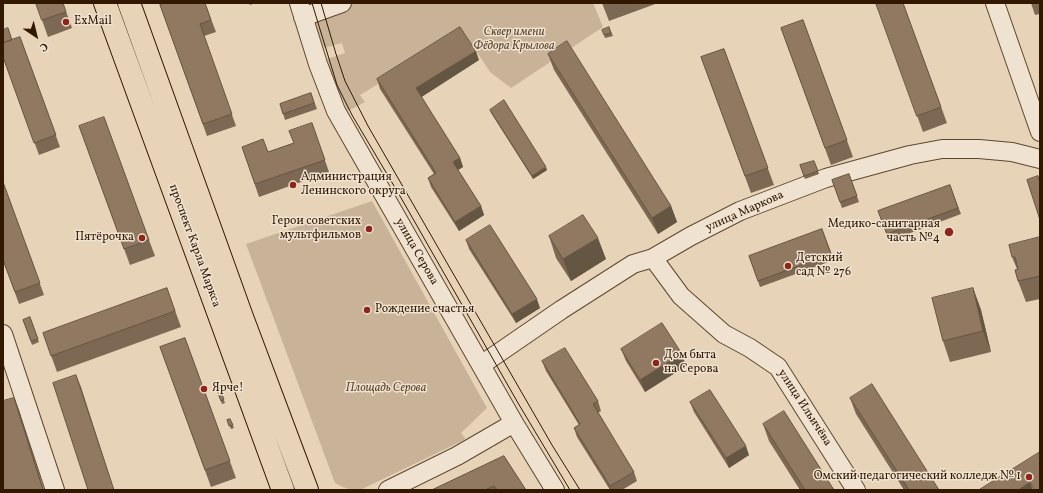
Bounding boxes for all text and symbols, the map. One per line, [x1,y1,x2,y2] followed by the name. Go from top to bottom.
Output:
[74,15,112,29] place label: ExMail
[16,16,56,56] north arrow
[61,17,71,27] marker: ExMail
[473,26,555,54] park label: Сквер имени Фёдора Крылова
[36,38,50,54] text: С
[301,171,406,199] place label: Администрация Ленинского округа
[288,180,298,190] marker: Администрация Ленинского округа
[165,183,223,309] street label: проспект Карла Маркса
[704,188,786,236] street label: улица Маркова
[272,215,361,243] place label: Герои советских мультфильмов
[391,216,441,288] street label: улица Серова
[828,218,940,246] place label: Медико-санитарная часть №4
[364,224,374,234] marker: Герои советских мультфильмов
[943,226,955,238] marker: Медико-санитарная часть №4
[75,231,134,245] place label: Пятёрочка
[137,233,147,243] marker: Пятёрочка
[796,252,851,280] place label: Детский сад № 276
[783,261,793,271] marker: Детский сад № 276
[375,303,474,317] place label: Рождение счастья
[362,305,372,315] marker: Рождение счастья
[664,349,719,377] place label: Дом быта на Серова
[651,358,661,368] marker: Дом быта на Серова
[774,367,834,449] street label: улица Ильичёва
[212,382,244,396] place label: Ярче!
[346,382,426,396] park label: Площадь Серова
[199,384,209,394] marker: Ярче!
[814,470,1021,484] place label: Омский педагогический колледж № 1
[1024,472,1034,482] marker: Омский педагогический колледж № 1

